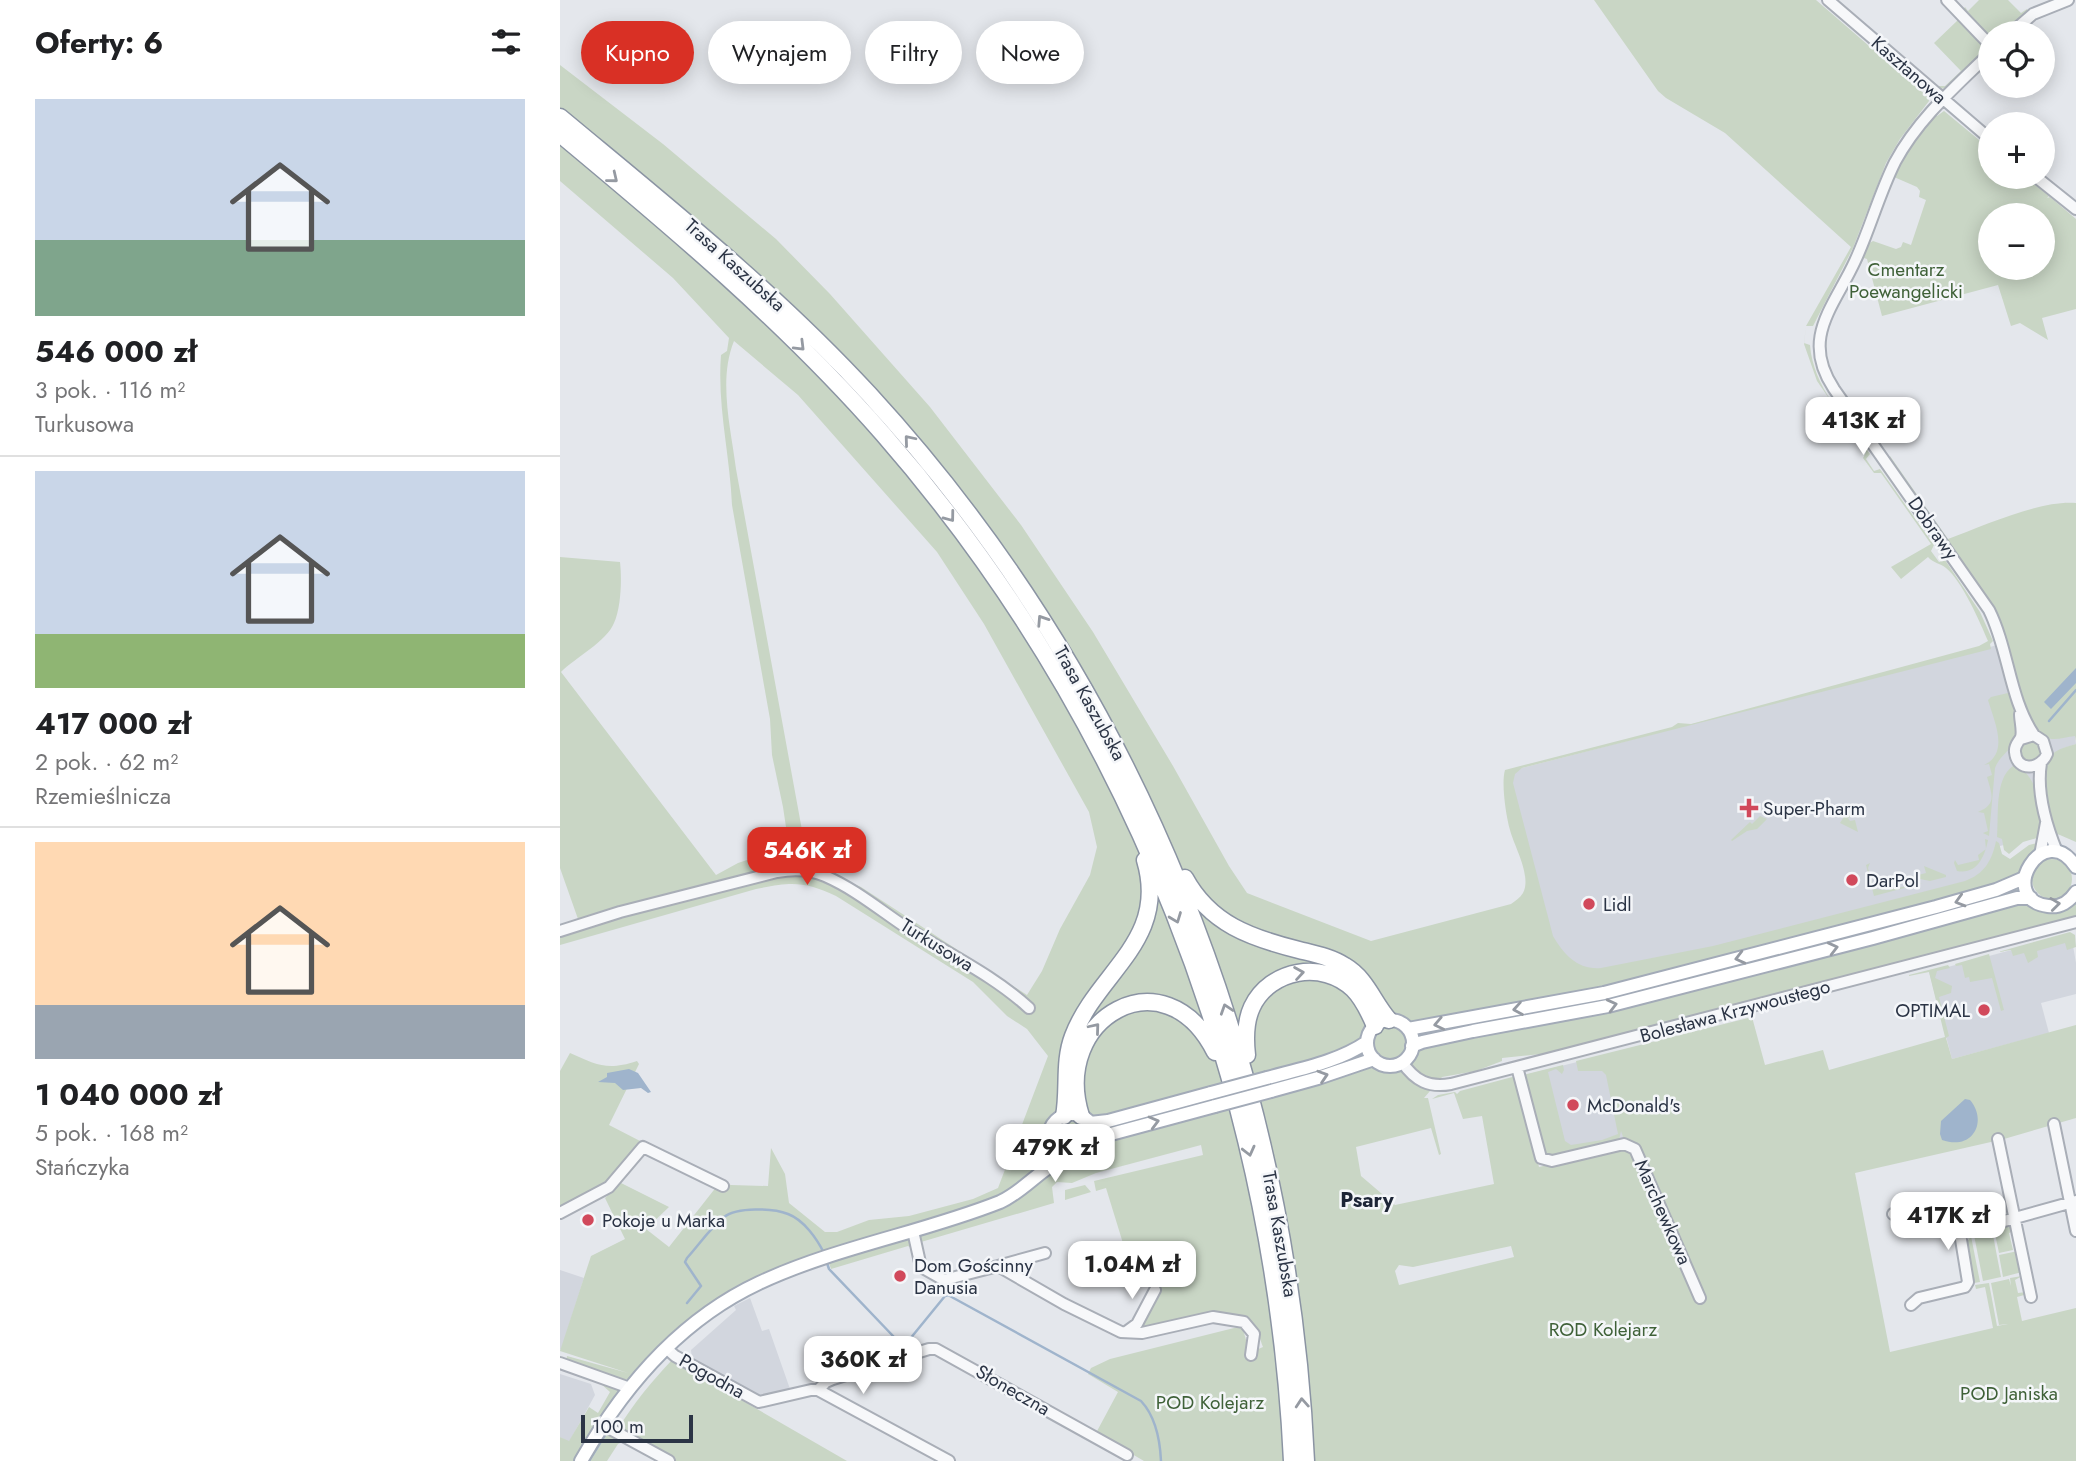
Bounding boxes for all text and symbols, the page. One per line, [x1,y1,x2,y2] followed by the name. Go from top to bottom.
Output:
[35,21,163,64] text: Oferty: 6
[581,21,694,84] chip: Kupno
[708,21,851,84] chip: Wynajem
[865,21,962,84] chip: Filtry
[976,21,1084,84] chip: Nowe
[1978,21,2055,280] map controls
[1978,21,2055,98] button: locate
[487,23,525,61] icon: filters
[1865,30,1953,110] street label: Kasztanowa
[1978,112,2055,189] button: +
[217,144,343,270] icon: home
[605,169,617,182] one-way arrow
[1978,203,2055,280] button: −
[679,212,791,318] street label: Trasa Kaszubska
[1849,256,1963,305] park label: Cmentarz Poewangelicki
[35,330,197,373] text: 546 000 zł
[792,338,804,350] one-way arrow
[35,373,185,407] text: 3 pok. · 116 m²
[1798,398,1928,457] pin: 413K zł
[1821,403,1905,437] text: 413K zł
[35,407,134,441] text: Turkusowa
[905,436,918,448] one-way arrow
[1901,491,1965,566] street label: Dobrawy
[942,509,955,521] one-way arrow
[217,516,343,642] icon: home
[1038,615,1051,628] one-way arrow
[1047,641,1133,765] street label: Trasa Kaszubska
[35,702,191,745] text: 417 000 zł
[35,745,178,779] text: 2 pok. · 62 m²
[35,779,171,813] text: Rzemieślnicza
[1763,795,1865,822] place label: Super-Pharm
[1741,800,1757,816] marker: Super-Pharm
[742,828,872,887] pin: 546K zł
[763,833,851,867] text: 546K zł
[1866,867,1919,894] place label: DarPol
[1844,872,1860,888] marker: DarPol
[217,887,343,1013] icon: home
[1603,891,1632,918] place label: Lidl
[1954,892,1966,907] one-way arrow
[1581,896,1597,912] marker: Lidl
[2049,896,2061,911] one-way arrow
[895,912,979,978] street label: Turkusowa
[1168,912,1182,924] one-way arrow
[1826,942,1838,956] one-way arrow
[1734,950,1746,964] one-way arrow
[1293,966,1305,981] one-way arrow
[1637,973,1833,1049] street label: Bolesława Krzywoustego
[1895,997,1970,1024] place label: OPTIMAL
[1606,999,1618,1013] one-way arrow
[1513,1001,1524,1016] one-way arrow
[1976,1002,1992,1018] marker: OPTIMAL
[1219,1004,1234,1016] one-way arrow
[1433,1016,1445,1030] one-way arrow
[1087,1024,1099,1037] one-way arrow
[1316,1070,1328,1084] one-way arrow
[35,1073,221,1116] text: 1 040 000 zł
[1587,1092,1681,1119] place label: McDonald's
[1565,1097,1581,1113] marker: McDonald's
[35,1116,188,1150] text: 5 pok. · 168 m²
[1148,1116,1160,1130] one-way arrow
[990,1124,1120,1184] pin: 479K zł
[1012,1130,1098,1164] text: 479K zł
[1241,1145,1255,1157] one-way arrow
[35,1150,129,1184] text: Stańczyka
[1628,1155,1698,1269] street label: Marchewkowa
[1256,1169,1304,1299] street label: Trasa Kaszubska
[1340,1185,1395,1215] district label: Psary
[1883,1192,2013,1252] pin: 417K zł
[1907,1198,1989,1232] text: 417K zł
[602,1207,725,1234] place label: Pokoje u Marka
[580,1212,596,1228] marker: Pokoje u Marka
[1060,1242,1204,1301] pin: 1.04M zł
[1084,1247,1180,1281] text: 1.04M zł
[914,1252,1033,1301] place label: Dom Gościnny Danusia
[892,1268,908,1284] marker: Dom Gościnny Danusia
[1549,1316,1658,1343] park label: ROD Kolejarz
[798,1336,928,1396] pin: 360K zł
[820,1342,906,1376] text: 360K zł
[674,1347,750,1405] street label: Pogodna
[971,1358,1055,1422] street label: Słoneczna
[1960,1380,2058,1407] park label: POD Janiska
[1156,1389,1264,1416] park label: POD Kolejarz
[1295,1397,1310,1408] one-way arrow
[581,1412,693,1444] scale bar
[592,1413,644,1440] text: 100 m

